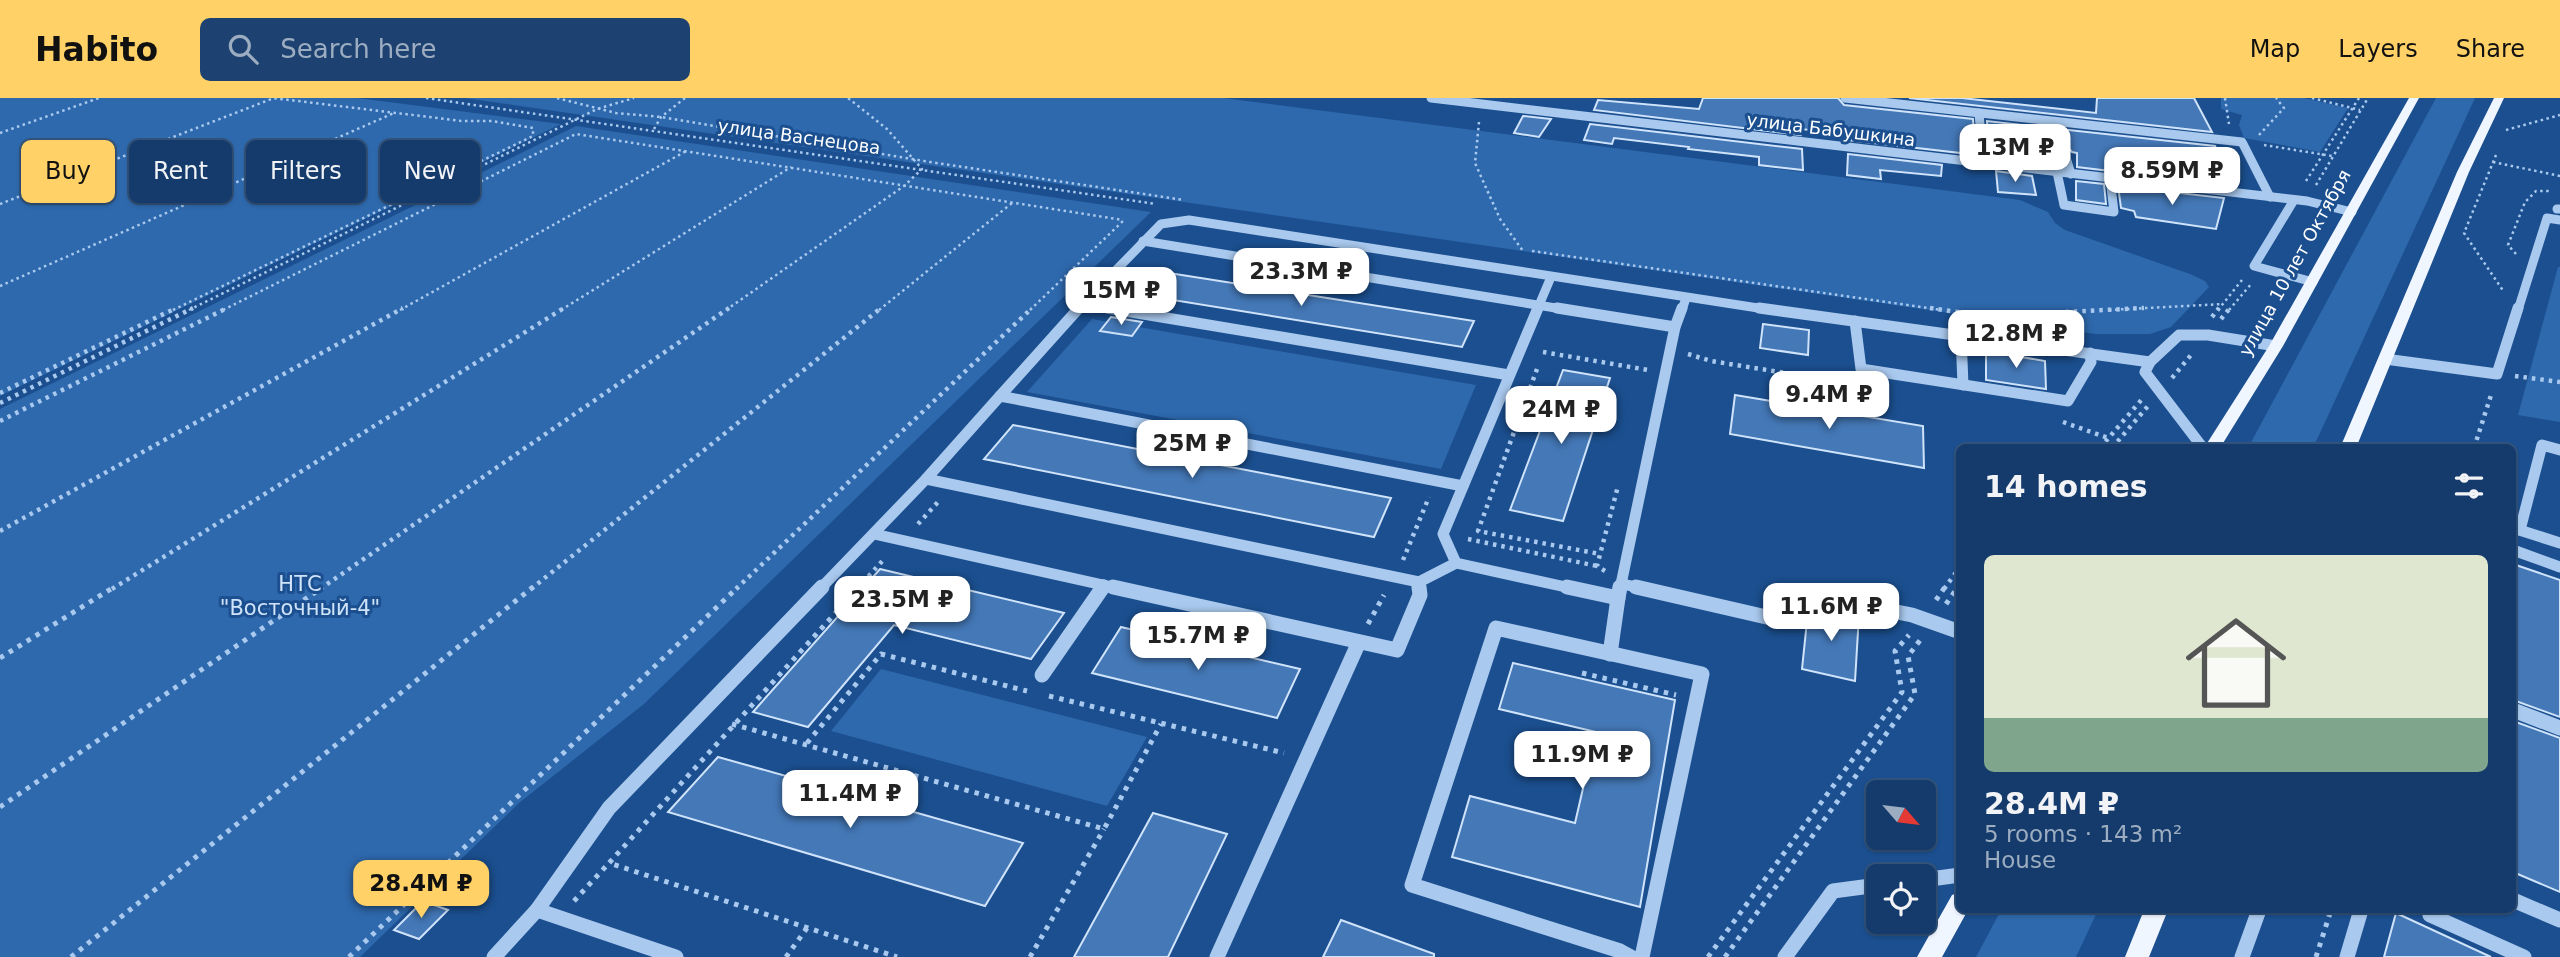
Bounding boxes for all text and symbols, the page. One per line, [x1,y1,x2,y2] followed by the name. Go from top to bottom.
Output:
[200,18,690,81] search box
[35,30,158,69] text: Habito
[224,30,262,68] icon: search
[280,34,436,64] text: Search here
[2250,35,2300,63] text: Map
[2338,35,2418,63] text: Layers
[2456,35,2525,63] text: Share
[1745,109,1917,150] street label: улица Бабушкина
[716,115,882,158] street label: улица Васнецова
[1966,125,2064,184] pin: 13M ₽
[1976,134,2054,160] text: 13M ₽
[21,140,115,203] chip: Buy
[129,140,232,203] chip: Rent
[246,140,366,203] chip: Filters
[380,140,480,203] chip: New
[2107,148,2237,207] pin: 8.59M ₽
[2120,157,2224,183] text: 8.59M ₽
[2234,166,2355,360] street label: улица 10 лет Октября
[1236,248,1366,308] pin: 23.3M ₽
[1249,258,1353,284] text: 23.3M ₽
[1072,268,1170,327] pin: 15M ₽
[1082,277,1160,303] text: 15M ₽
[1951,310,2081,370] pin: 12.8M ₽
[1964,320,2068,346] text: 12.8M ₽
[1772,372,1886,431] pin: 9.4M ₽
[1785,381,1873,407] text: 9.4M ₽
[1512,386,1610,446] pin: 24M ₽
[1522,396,1600,422] text: 24M ₽
[1143,420,1241,480] pin: 25M ₽
[1153,430,1231,456] text: 25M ₽
[2450,467,2488,505] icon: filters
[1984,469,2148,504] text: 14 homes
[220,572,380,620] park label: НТС "Восточный-4"
[837,576,967,636] pin: 23.5M ₽
[1766,584,1896,643] pin: 11.6M ₽
[850,586,954,612] text: 23.5M ₽
[1779,593,1883,619] text: 11.6M ₽
[2173,600,2299,726] icon: home
[1133,612,1263,672] pin: 15.7M ₽
[1146,622,1250,648] text: 15.7M ₽
[1517,732,1647,791] pin: 11.9M ₽
[1530,741,1634,767] text: 11.9M ₽
[785,770,915,830] pin: 11.4M ₽
[798,780,902,806] text: 11.4M ₽
[1866,780,1936,850] north arrow
[1866,780,1936,934] map controls
[1984,786,2119,821] text: 28.4M ₽
[1984,821,2182,847] text: 5 rooms · 143 m²
[1984,847,2056,873] text: House
[356,860,486,920] pin: 28.4M ₽
[1866,864,1936,934] button: locate
[369,870,473,896] text: 28.4M ₽

